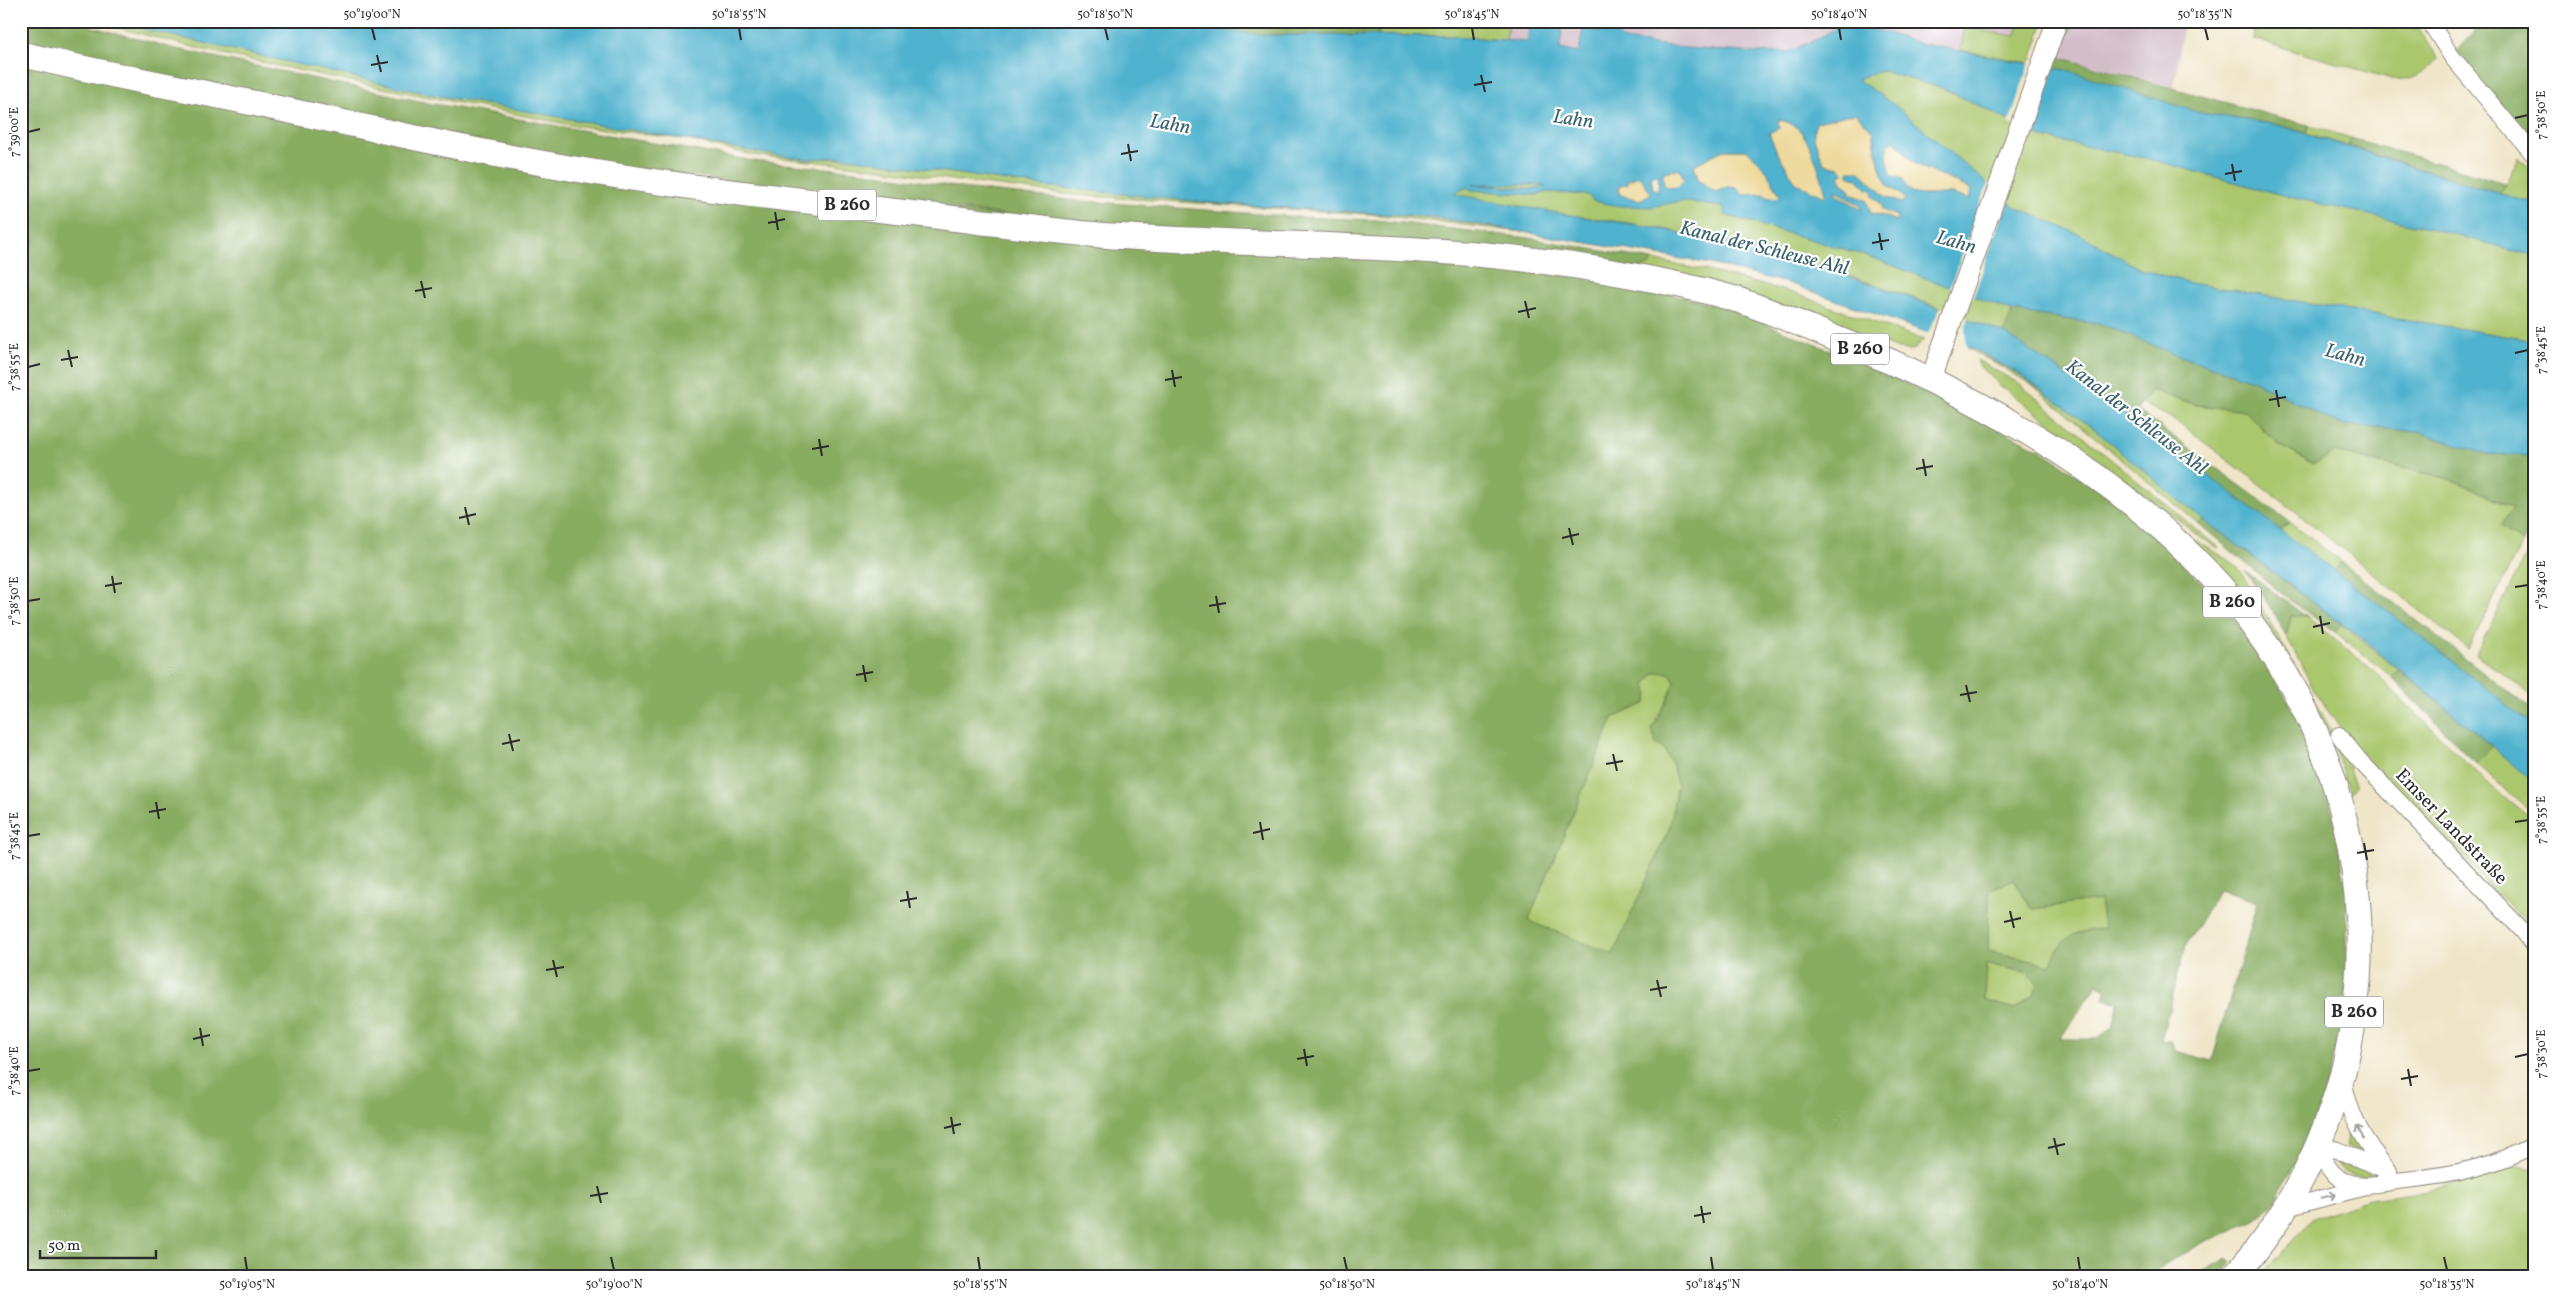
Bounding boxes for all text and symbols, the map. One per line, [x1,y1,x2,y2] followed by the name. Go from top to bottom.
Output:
[343,7,401,23] text: 50°19'00"N
[712,7,766,23] text: 50°18'55"N
[1077,7,1133,23] text: 50°18'50"N
[1445,7,1499,23] text: 50°18'45"N
[1811,7,1867,23] text: 50°18'40"N
[2177,7,2233,23] text: 50°18'35"N
[2534,91,2550,139] text: 7°38'50"E
[1551,103,1595,137] water label: Lahn
[7,107,23,157] text: 7°39'00"E
[1148,108,1192,142] water label: Lahn
[818,190,876,220] road number: B 260
[1677,214,1851,284] water label: Kanal der Schleuse Ahl
[1933,224,1979,262] water label: Lahn
[2534,326,2550,374] text: 7°38'45"E
[1831,334,1889,364] road number: B 260
[2322,337,2368,375] water label: Lahn
[7,343,23,391] text: 7°38'55"E
[2059,354,2213,482] water label: Kanal der Schleuse Ahl
[2534,560,2550,610] text: 7°38'40"E
[7,577,23,625] text: 7°38'50"E
[2203,586,2261,618] road number: B 260
[2389,763,2513,891] street label: Emser Landstraße
[2534,796,2550,844] text: 7°38'35"E
[7,812,23,860] text: 7°38'45"E
[2325,996,2383,1028] road number: B 260
[2534,1029,2550,1079] text: 7°38'30"E
[7,1046,23,1096] text: 7°38'40"E
[2355,1126,2365,1140] one-way arrow
[2321,1191,2337,1200] one-way arrow
[40,1227,156,1259] scale bar
[48,1236,80,1257] text: 50 m
[219,1277,275,1293] text: 50°19'05"N
[585,1277,643,1293] text: 50°19'00"N
[953,1277,1007,1293] text: 50°18'55"N
[1319,1277,1375,1293] text: 50°18'50"N
[1686,1277,1740,1293] text: 50°18'45"N
[2052,1277,2108,1293] text: 50°18'40"N
[2419,1277,2475,1293] text: 50°18'35"N

